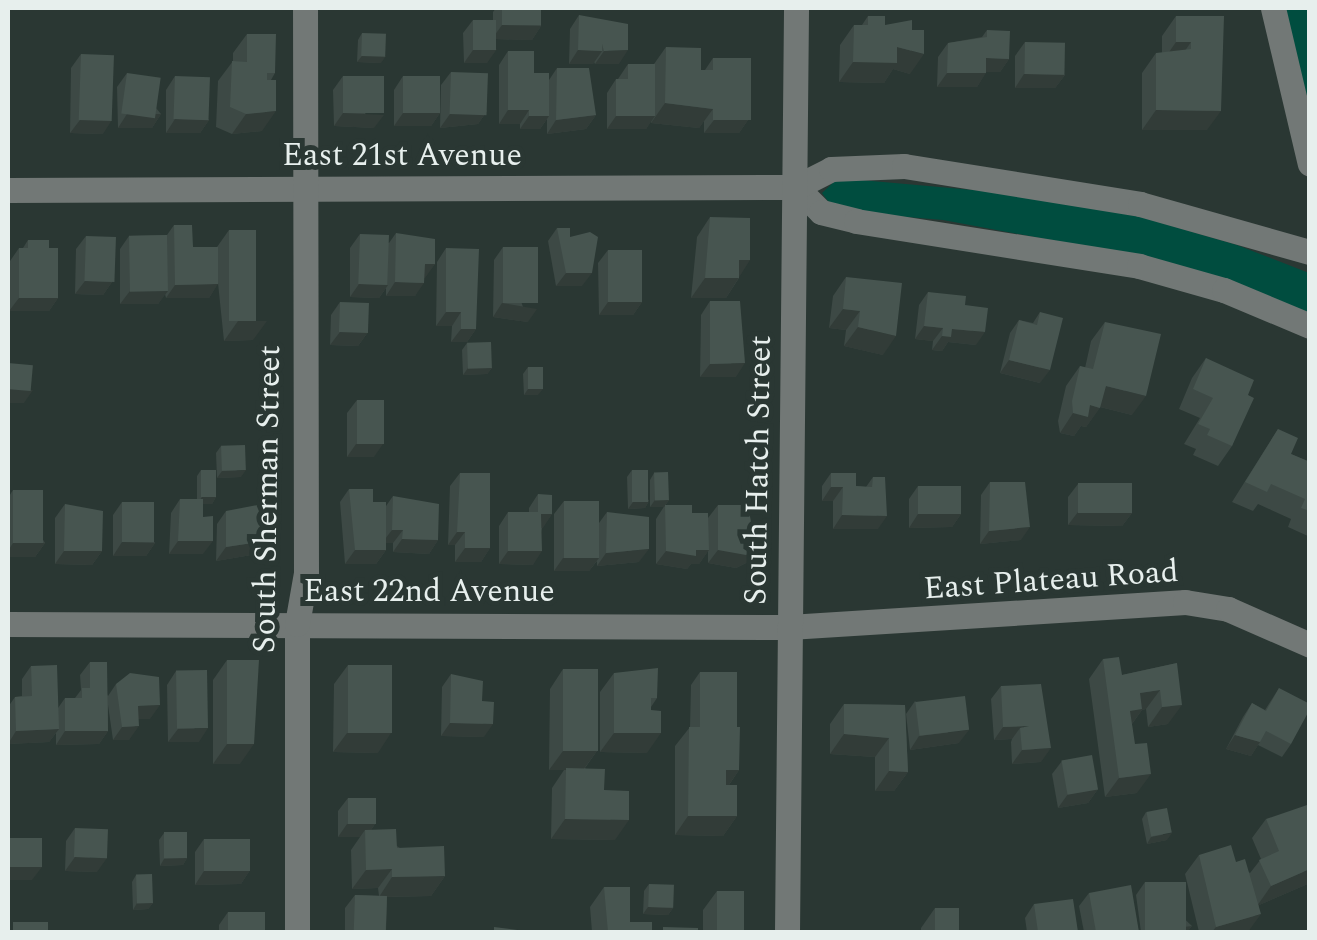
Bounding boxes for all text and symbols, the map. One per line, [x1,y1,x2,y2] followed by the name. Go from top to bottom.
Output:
[282,137,522,175] street label: East 21st Avenue
[737,335,781,605] street label: South Hatch Street
[246,345,290,653] street label: South Sherman Street
[922,553,1180,609] street label: East Plateau Road
[303,573,555,611] street label: East 22nd Avenue

